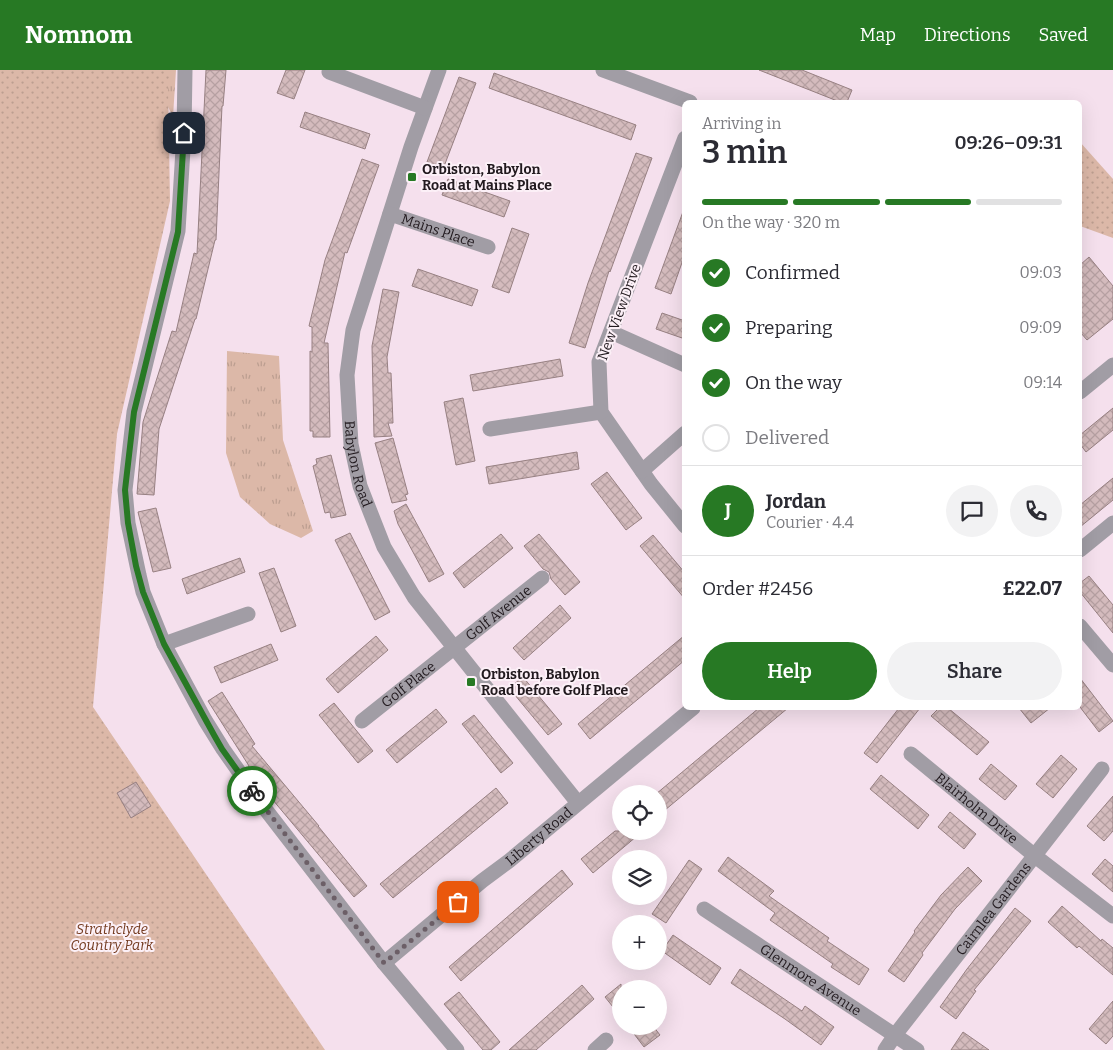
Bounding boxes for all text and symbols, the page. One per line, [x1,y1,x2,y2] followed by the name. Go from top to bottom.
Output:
[25,21,132,49] text: Nomnom
[860,24,896,46] text: Map
[924,24,1011,46] text: Directions
[1039,24,1088,46] text: Saved
[163,112,205,154] pin
[702,114,781,133] text: Arriving in
[170,119,198,147] icon: home
[954,131,1062,154] text: 09:26–09:31
[702,133,787,171] text: 3 min
[422,161,552,194] place label: Orbiston, Babylon Road at Mains Place
[406,171,418,183] marker: Orbiston, Babylon Road at Mains Place
[399,210,477,251] street label: Mains Place
[702,213,840,232] text: On the way · 320 m
[702,259,730,287] icon: check
[745,261,840,284] text: Confirmed
[594,262,645,363] street label: New View Drive
[1020,263,1062,282] text: 09:03
[702,314,730,342] icon: check
[745,316,833,339] text: Preparing
[1019,318,1062,337] text: 09:09
[702,369,730,397] icon: check
[745,371,842,394] text: On the way
[1023,373,1062,392] text: 09:14
[341,420,375,510] street label: Babylon Road
[745,426,829,449] text: Delivered
[946,485,998,537] button: chat
[1010,485,1062,537] button: phone
[766,490,826,513] text: Jordan
[725,499,731,522] text: J
[766,513,854,532] text: Courier · 4.4
[702,577,813,600] text: Order #2456
[1002,577,1062,600] text: £22.07
[462,582,535,644] street label: Golf Avenue
[702,642,877,700] button: Help
[887,642,1062,700] button: Share
[378,658,439,711] street label: Golf Place
[481,666,628,699] place label: Orbiston, Babylon Road before Golf Place
[465,676,477,688] marker: Orbiston, Babylon Road before Golf Place
[227,766,277,816] courier
[932,769,1021,847] street label: Blairholm Drive
[238,777,266,805] icon: bike
[612,785,667,1035] map controls
[612,785,667,840] button: locate
[502,804,576,869] street label: Liberty Road
[612,850,667,905] button: layers
[952,859,1035,959] street label: Cairnlea Gardens
[437,881,479,923] pin
[444,888,472,916] icon: bag
[612,915,667,970] button: +
[71,921,154,954] park label: Strathclyde Country Park
[757,940,864,1020] street label: Glenmore Avenue
[612,980,667,1035] button: −

